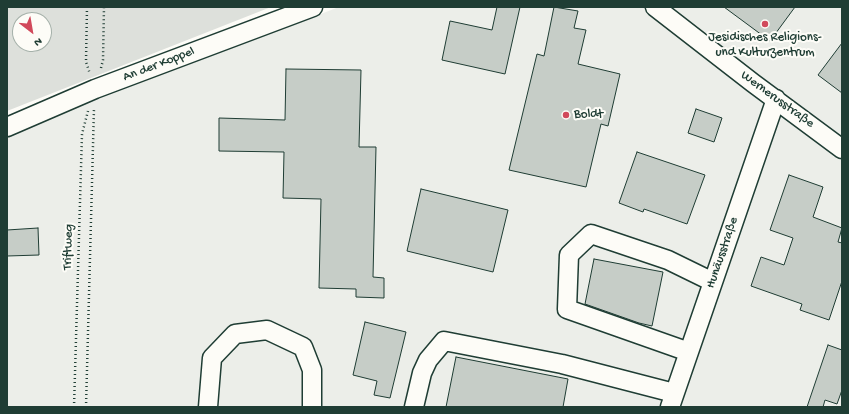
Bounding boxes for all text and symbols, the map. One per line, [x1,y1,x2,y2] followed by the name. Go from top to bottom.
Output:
[12,12,52,52] north arrow
[760,19,770,29] marker: Jesidisches Religions- und Kulturzentrum
[708,30,822,61] place label: Jesidisches Religions- und Kulturzentrum
[31,34,44,48] text: N
[121,44,197,86] street label: An der Koppel
[737,68,817,132] street label: Wernerusstraße
[574,107,603,123] place label: Boldt
[561,110,571,120] marker: Boldt
[704,215,742,291] street label: Hunäusstraße
[60,224,78,270] street label: Triftweg

